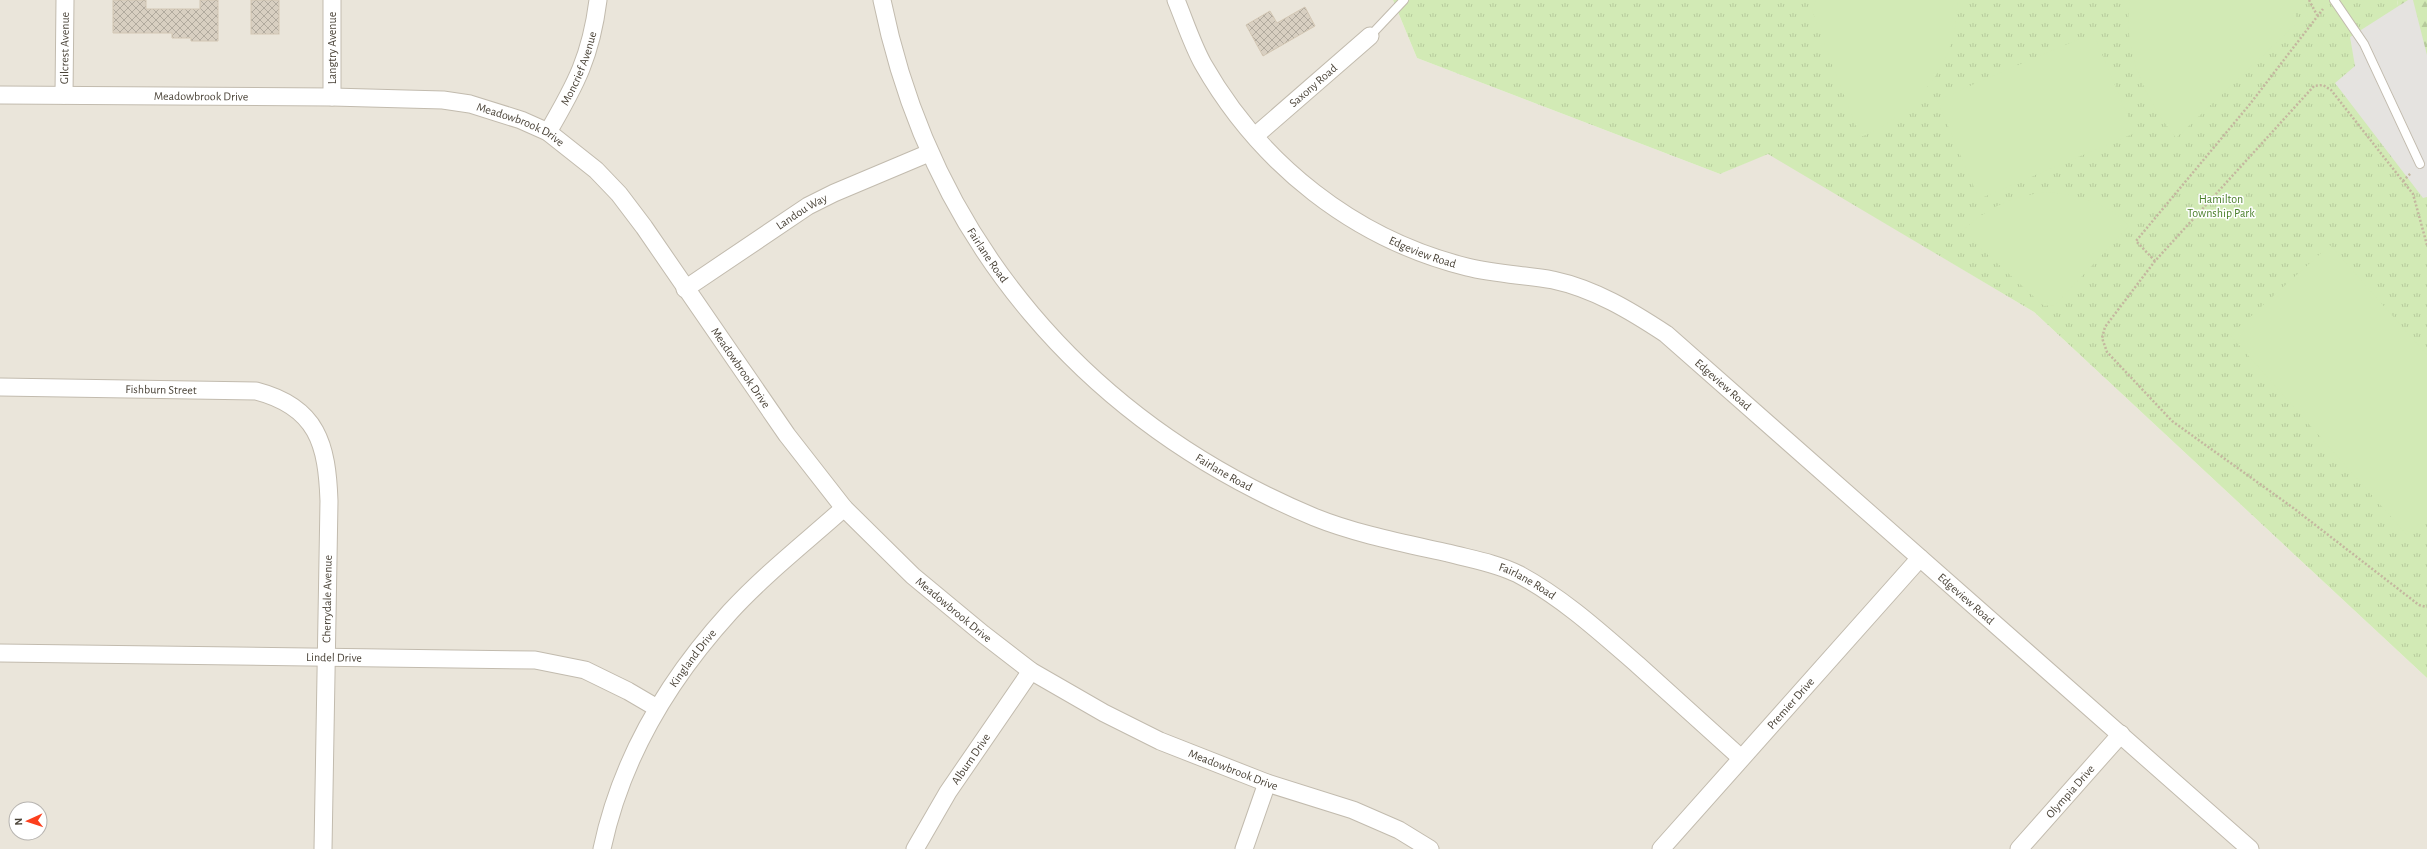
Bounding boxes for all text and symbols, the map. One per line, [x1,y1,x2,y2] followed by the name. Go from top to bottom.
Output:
[58,12,71,84] street label: Gilcrest Avenue
[326,12,339,84] street label: Langtry Avenue
[558,30,598,107] street label: Moncrief Avenue
[1287,62,1339,109] street label: Saxony Road
[154,90,248,102] street label: Meadowbrook Drive
[475,100,567,148] street label: Meadowbrook Drive
[774,192,829,232] street label: Landou Way
[2187,193,2255,219] park label: Hamilton Township Park
[965,226,1010,285] street label: Fairlane Road
[1387,234,1458,270] street label: Edgeview Road
[709,325,773,410] street label: Meadowbrook Drive
[1693,357,1754,412] street label: Edgeview Road
[125,383,197,396] street label: Fishburn Street
[1193,451,1254,493] street label: Fairlane Road
[320,555,335,643] street label: Cherrydale Avenue
[1497,561,1558,602] street label: Fairlane Road
[1936,571,1997,627] street label: Edgeview Road
[913,575,994,644] street label: Meadowbrook Drive
[667,627,718,689] street label: Kingland Drive
[306,651,362,664] street label: Lindel Drive
[1765,675,1817,731] street label: Premier Drive
[949,731,992,787] street label: Alburn Drive
[1187,747,1279,792] street label: Meadowbrook Drive
[2043,762,2097,820] street label: Olympia Drive
[8,801,48,841] north arrow
[13,817,24,826] text: N

